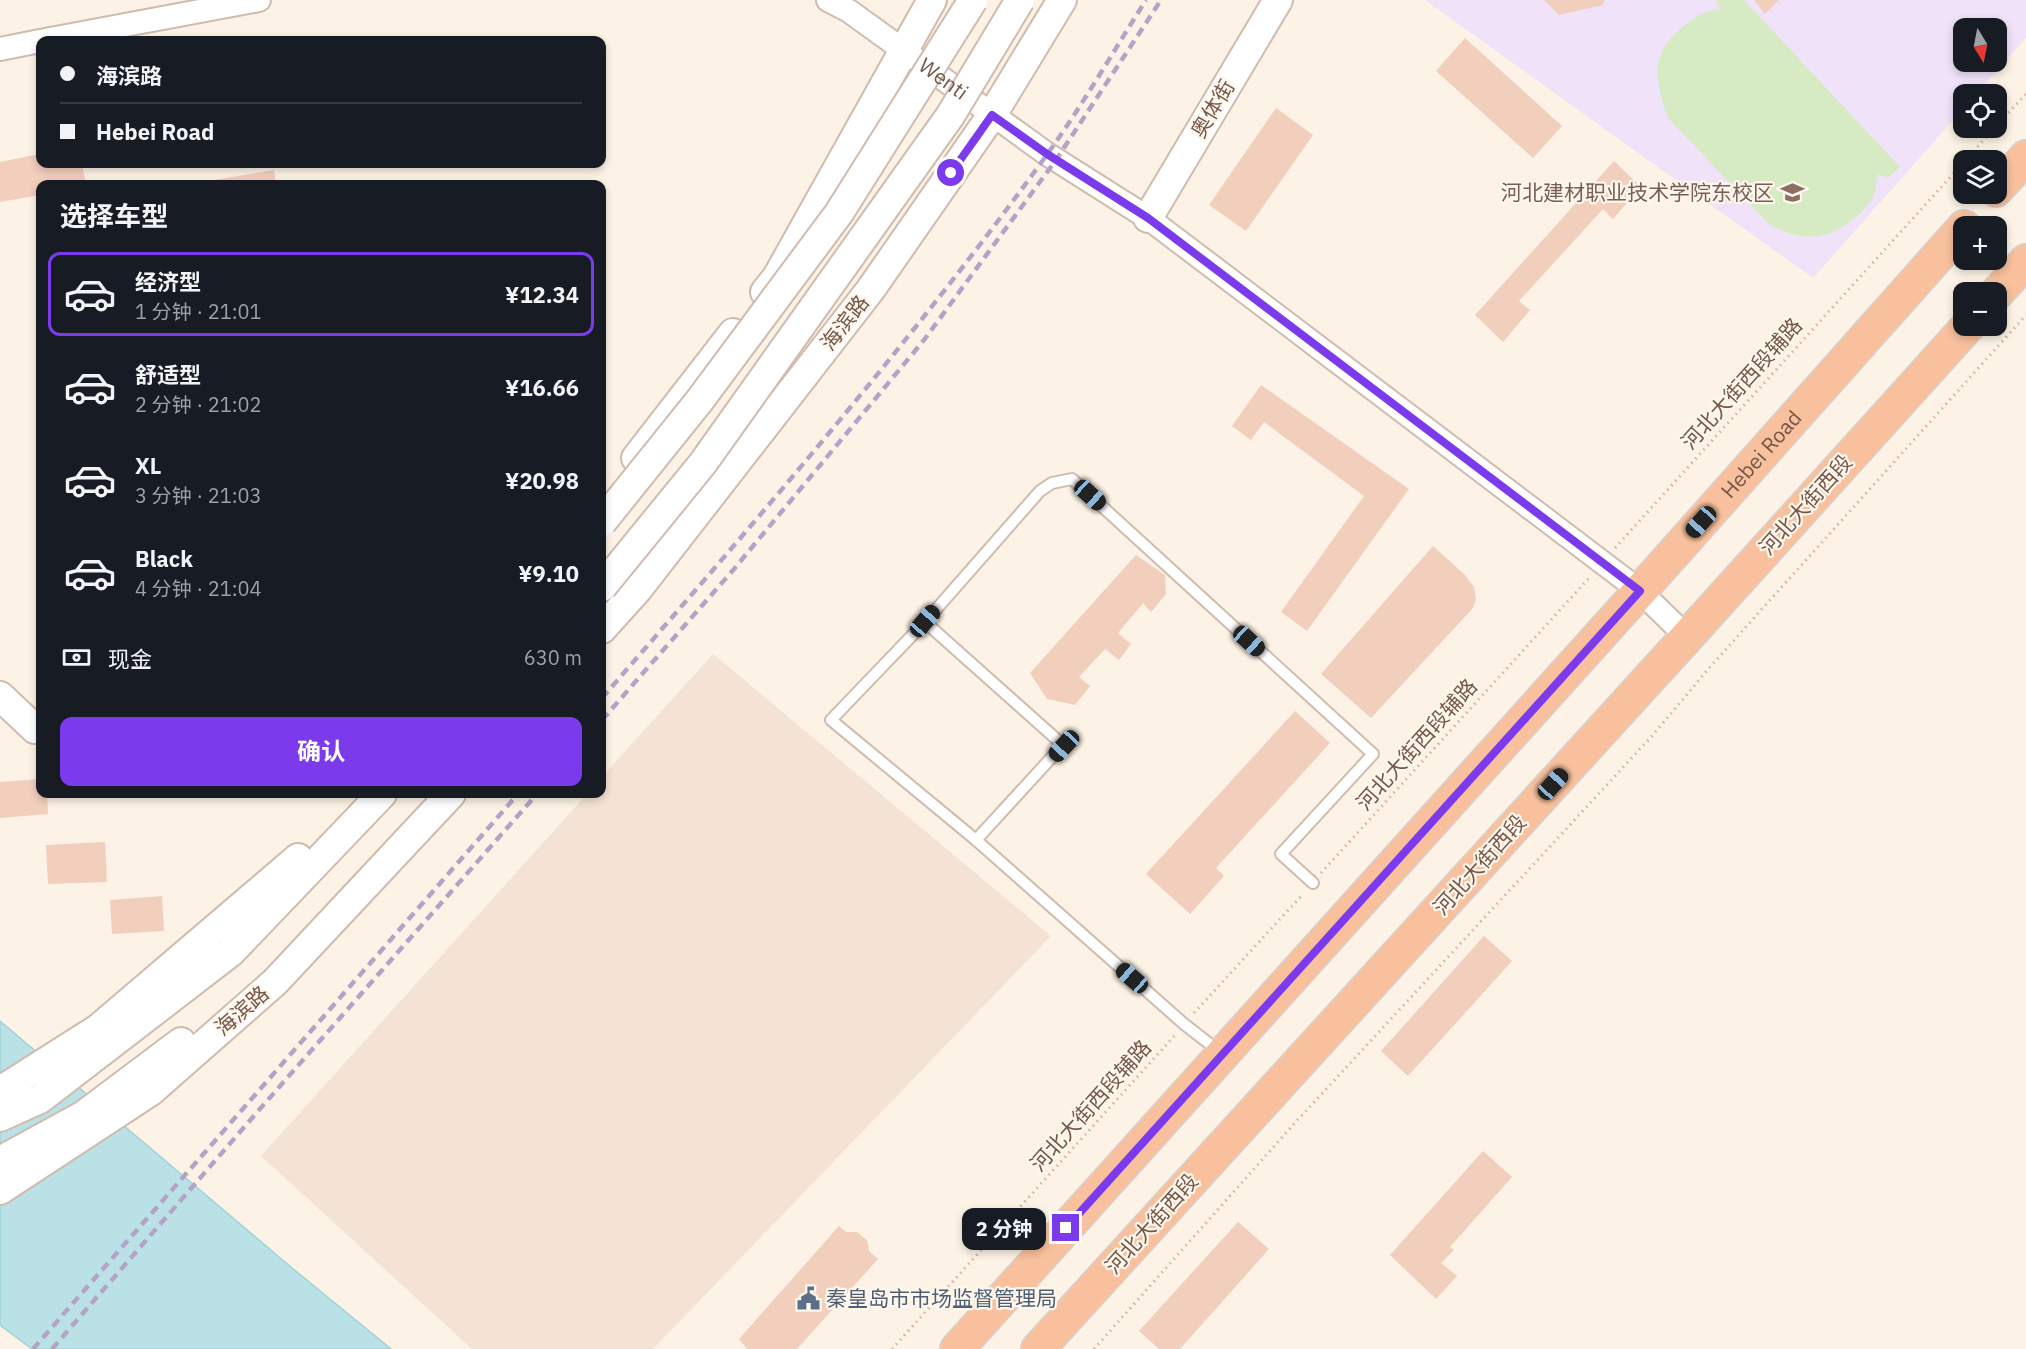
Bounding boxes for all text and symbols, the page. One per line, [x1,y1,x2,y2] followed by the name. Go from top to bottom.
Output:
[1953,18,2007,72] north arrow
[1953,18,2007,336] map controls
[914,51,974,106] street label: Wenti
[96,61,162,90] text: 海滨路
[1184,74,1240,143] street label: 奥体街
[1953,84,2007,138] button: locate
[96,117,214,146] text: Hebei Road
[1953,150,2007,204] button: layers
[937,159,964,186] route start
[1501,178,1774,206] place label: 河北建材职业技术学院东校区
[1779,180,1805,206] school or university icon: 河北建材职业技术学院东校区
[60,198,168,233] text: 选择车型
[1953,216,2007,270] button: +
[63,267,117,321] icon: car
[135,267,201,296] text: 经济型
[505,280,579,309] text: ¥12.34
[1953,282,2007,336] button: −
[814,289,875,356] street label: 海滨路
[135,298,262,325] text: 1 分钟 · 21:01
[1675,312,1808,455] street label: 河北大街西段辅路
[63,360,117,414] icon: car
[135,360,201,389] text: 舒适型
[505,373,579,402] text: ¥16.66
[135,391,262,418] text: 2 分钟 · 21:02
[1714,404,1807,504] street label: Hebei Road
[1753,448,1858,561] street label: 河北大街西段
[135,451,161,480] text: XL
[63,453,117,507] icon: car
[505,466,579,495] text: ¥20.98
[1071,476,1109,514] car
[135,482,262,509] text: 3 分钟 · 21:03
[1682,503,1720,541] car
[135,544,193,573] text: Black
[63,546,117,600] icon: car
[518,559,579,588] text: ¥9.10
[135,575,262,602] text: 4 分钟 · 21:04
[906,602,944,640] car
[1230,622,1268,660] car
[60,641,93,674] icon: cash
[108,644,152,673] text: 现金
[524,644,582,671] text: 630 m
[1350,673,1483,816] street label: 河北大街西段辅路
[60,717,582,786] button: 确认
[1045,727,1083,765] car
[1534,765,1572,803] car
[1427,808,1532,921] street label: 河北大街西段
[1113,959,1151,997] car
[208,979,274,1041] street label: 海滨路
[1024,1034,1157,1177] street label: 河北大街西段辅路
[1099,1167,1204,1280] street label: 河北大街西段
[961,1207,1045,1249] callout: 2 分钟
[1052,1214,1079,1241] route end
[976,1215,1032,1242] text: 2 分钟
[826,1284,1057,1312] place label: 秦皇岛市市场监督管理局
[795,1286,821,1312] public building icon: 秦皇岛市市场监督管理局

